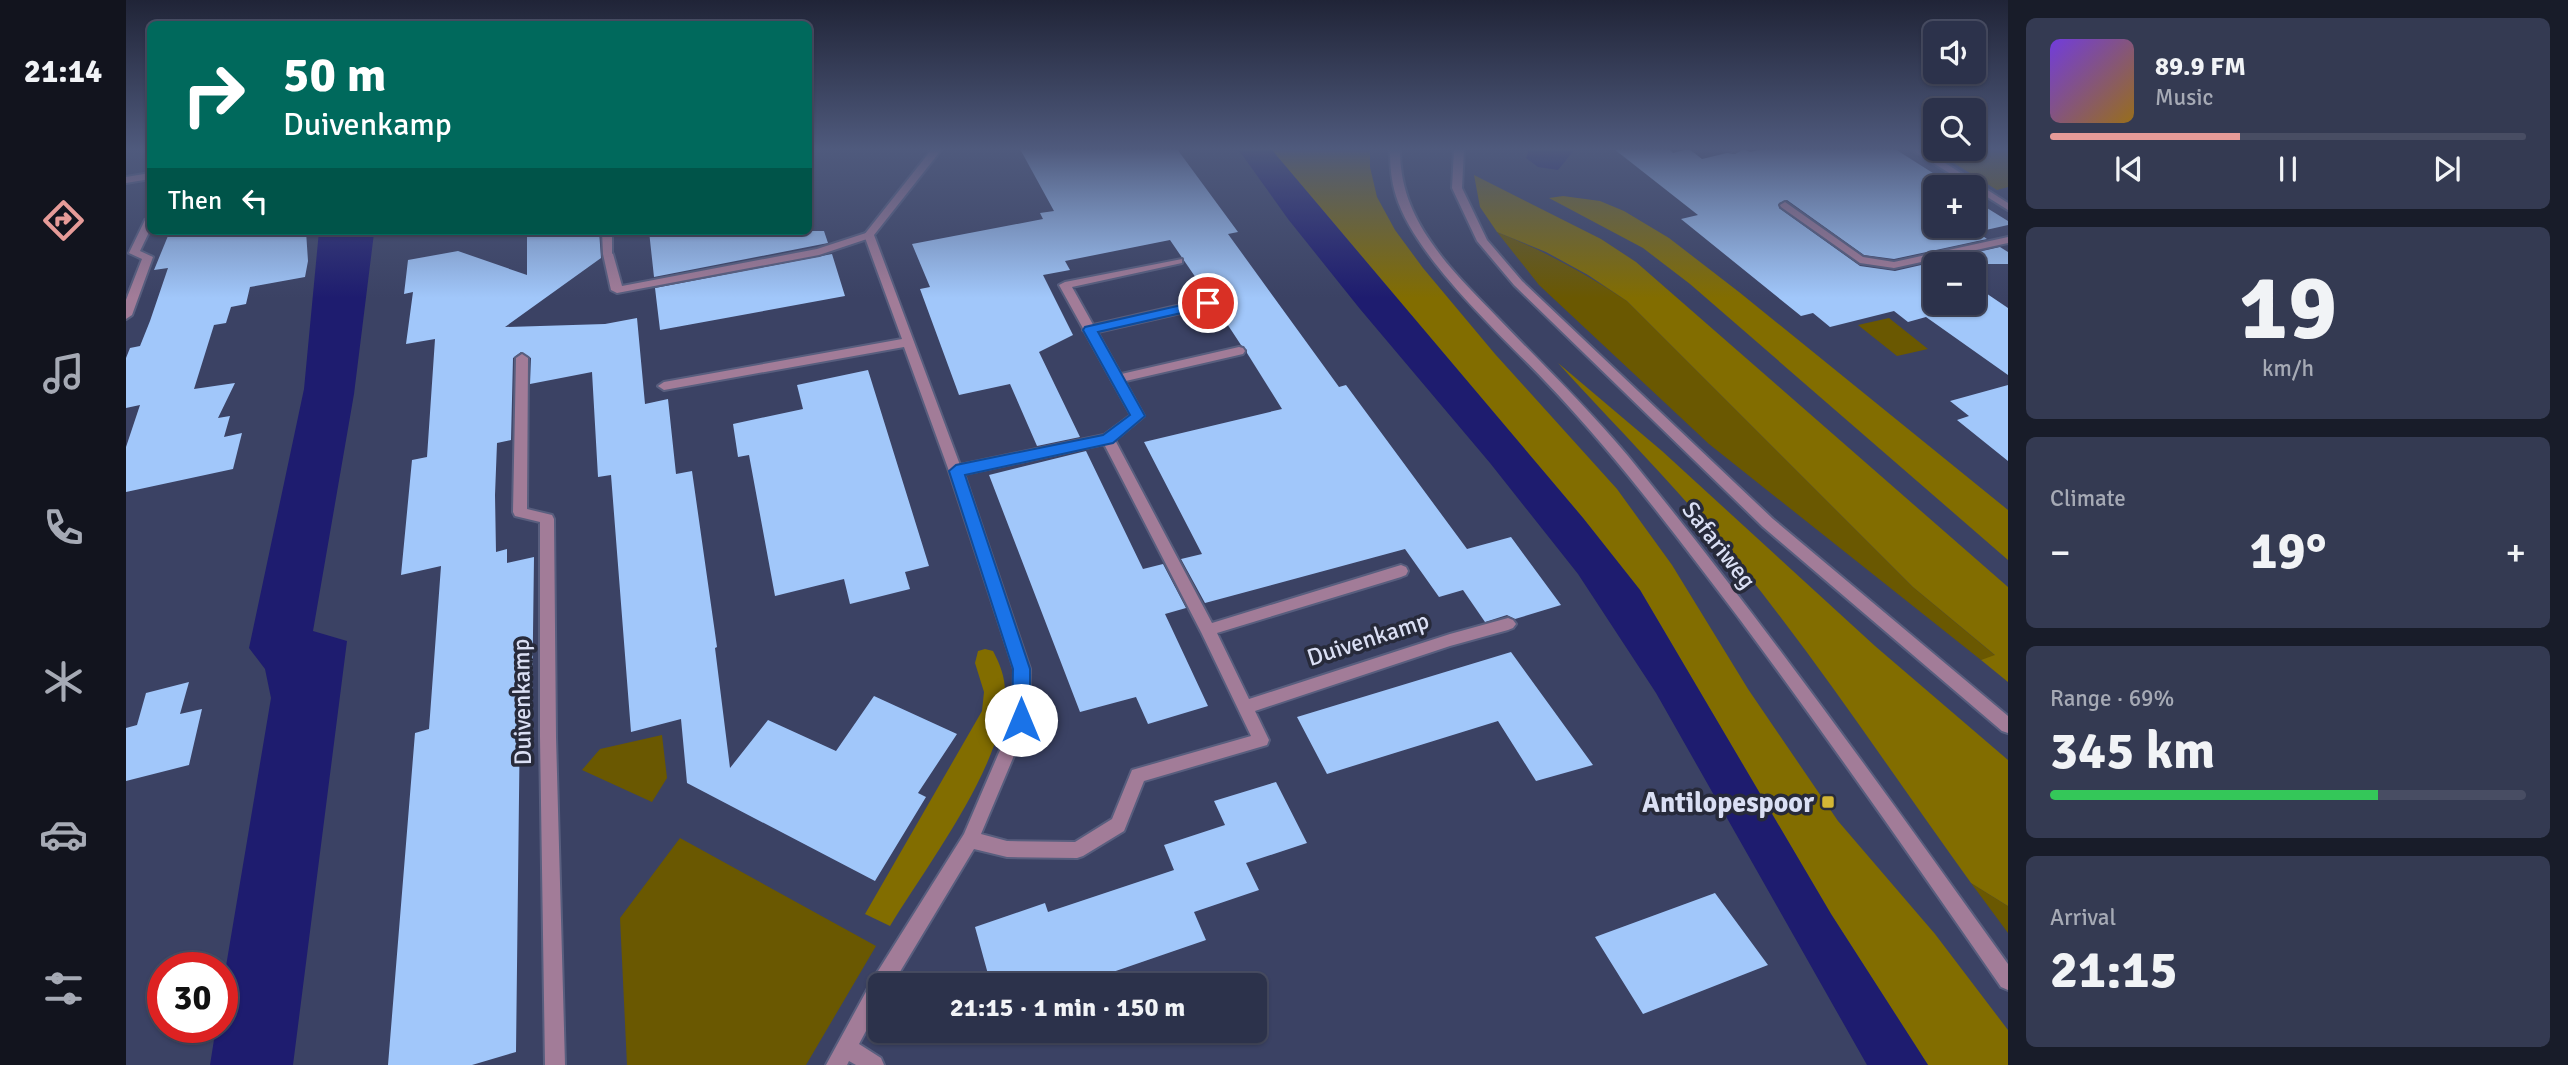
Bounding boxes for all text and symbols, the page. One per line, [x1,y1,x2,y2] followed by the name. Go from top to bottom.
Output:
[1923,21,1986,315] map controls
[1923,21,1986,84] button: sound
[283,45,386,105] text: 50 m
[168,49,259,140] icon: right
[2155,51,2246,83] text: 89.9 FM
[24,52,102,91] text: 21:14
[2155,83,2213,112] text: Music
[1923,98,1986,161] button: search
[283,105,452,144] text: Duivenkamp
[2110,150,2148,188] icon: previous
[2269,150,2307,188] icon: pause
[2428,150,2466,188] icon: next
[1923,175,1986,238] button: +
[236,182,274,220] icon: left
[168,185,222,217] text: Then
[39,196,88,245] icon: directions
[1923,252,1986,315] button: −
[2239,252,2337,365] text: 19
[1178,273,1238,333] pin
[1189,284,1227,322] icon: arrive
[39,349,88,398] icon: music
[2262,354,2314,383] text: km/h
[2050,484,2126,513] text: Climate
[1675,495,1763,595] street label: Safariweg
[39,503,88,552] icon: phone
[2250,519,2326,583] text: 19°
[2050,529,2071,576] text: −
[2505,529,2526,576] text: +
[1303,605,1433,673] street label: Duivenkamp
[506,638,538,766] street label: Duivenkamp
[39,657,88,706] icon: climate
[984,683,1058,757] position arrow
[2050,684,2174,713] text: Range · 69%
[2050,719,2215,783] text: 345 km
[1642,786,1815,820] place label: Antilopespoor
[1820,794,1836,810] marker: Antilopespoor
[39,810,88,859] icon: car
[2050,903,2116,932] text: Arrival
[2050,938,2178,1002] text: 21:15
[147,952,238,1043] speed limit sign: 30
[39,964,88,1013] icon: filters
[950,992,1185,1024] text: 21:15 · 1 min · 150 m

